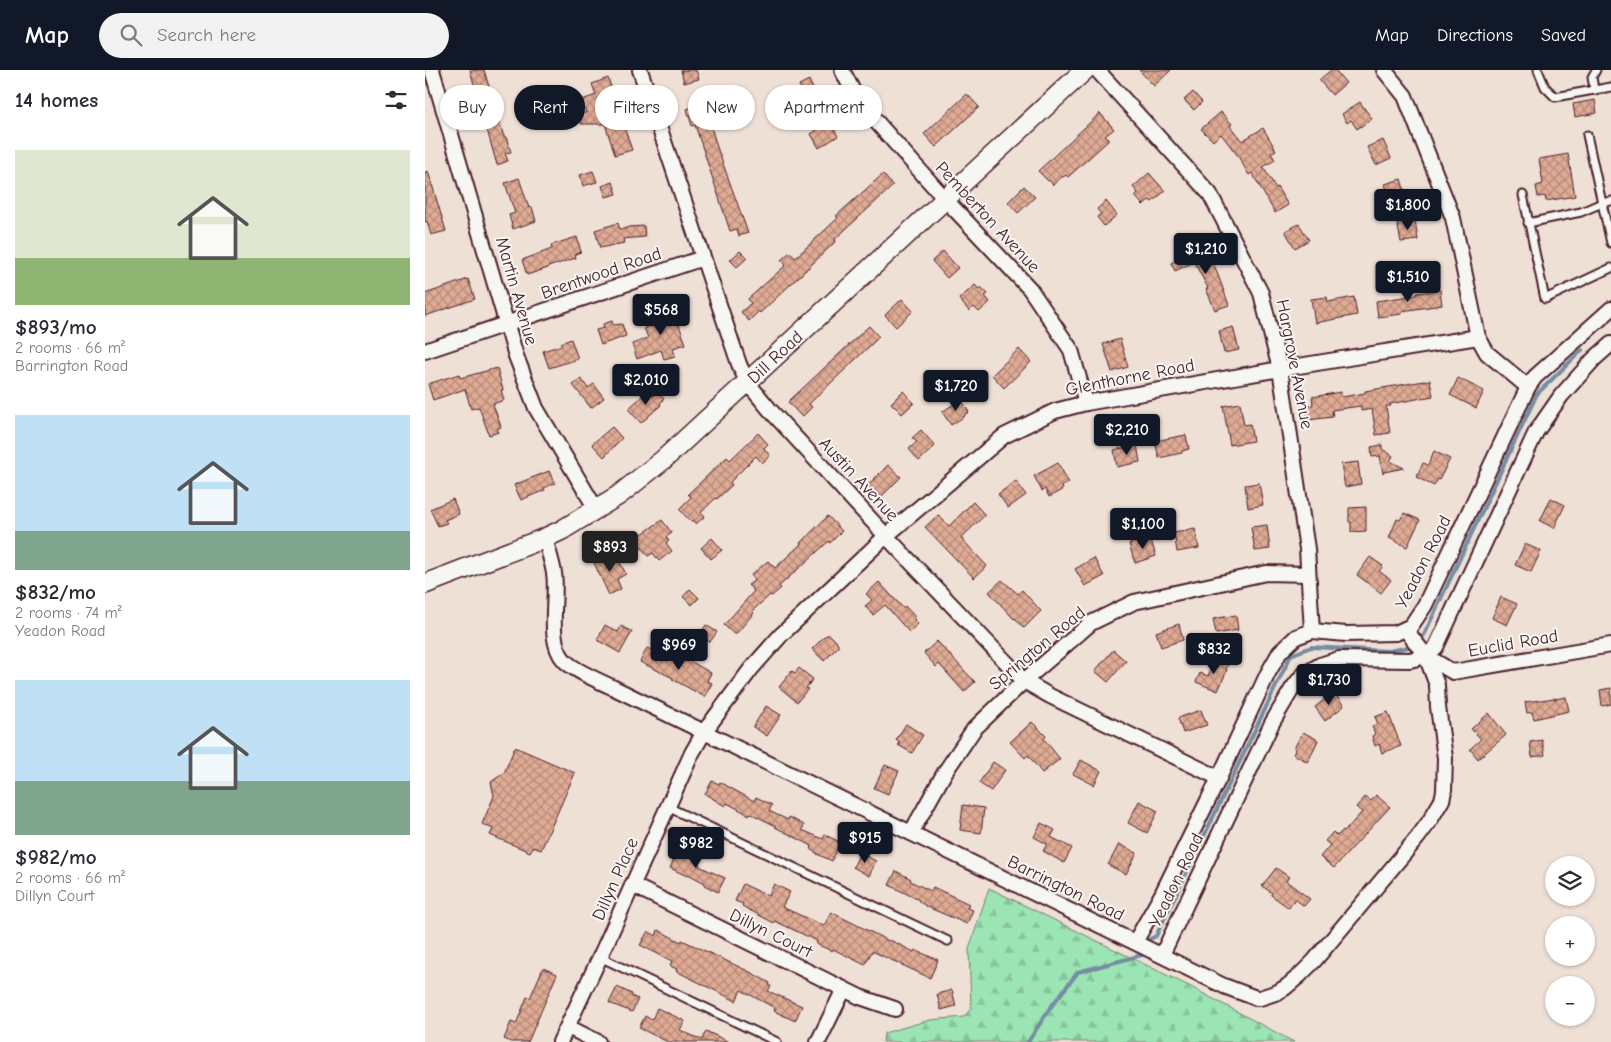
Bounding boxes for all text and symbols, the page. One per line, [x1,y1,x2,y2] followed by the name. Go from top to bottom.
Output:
[99,13,449,58] search box
[25,21,69,49] text: Map
[117,21,145,49] icon: search
[157,24,256,46] text: Search here
[1375,25,1409,46] text: Map
[1437,25,1513,46] text: Directions
[1541,25,1586,46] text: Saved
[440,85,504,130] chip: Buy
[514,85,585,130] chip: Rent
[595,85,678,130] chip: Filters
[688,85,755,130] chip: New
[765,85,882,130] chip: Apartment
[382,86,410,114] icon: filters
[15,88,98,112] text: 14 homes
[931,158,1044,277] street label: Pemberton Avenue
[168,183,258,273] icon: home
[1367,189,1449,231] pin: $1,800
[1385,196,1431,214] text: $1,800
[1165,232,1247,275] pin: $1,210
[491,235,542,348] street label: Martin Avenue
[1185,240,1227,258] text: $1,210
[538,243,664,304] street label: Brentwood Road
[1367,260,1449,303] pin: $1,510
[1387,268,1429,286] text: $1,510
[631,294,691,336] pin: $568
[1272,297,1317,431] street label: Hargrove Avenue
[644,301,678,319] text: $568
[15,315,97,339] text: $893/mo
[743,326,807,388] street label: Dill Road
[15,339,125,357] text: 2 rooms · 66 m²
[1064,355,1196,400] street label: Glenthorne Road
[15,357,128,375] text: Barrington Road
[605,364,687,406] pin: $2,010
[915,370,997,412] pin: $1,720
[623,371,669,389] text: $2,010
[934,377,978,395] text: $1,720
[1086,414,1168,456] pin: $2,210
[1105,421,1149,439] text: $2,210
[814,433,903,526] street label: Austin Avenue
[168,448,258,538] icon: home
[1102,508,1184,550] pin: $1,100
[1391,512,1456,612] street label: Yeadon Road
[1121,515,1165,533] text: $1,100
[580,530,640,573] pin: $893
[593,538,627,556] text: $893
[15,580,96,604] text: $832/mo
[985,602,1090,695] street label: Springton Road
[15,604,122,622] text: 2 rooms · 74 m²
[15,622,106,640] text: Yeadon Road
[1466,625,1560,662] street label: Euclid Road
[649,628,709,671] pin: $969
[1184,632,1244,675] pin: $832
[662,636,696,654] text: $969
[1197,640,1231,658] text: $832
[1288,664,1370,706] pin: $1,730
[1307,671,1351,689] text: $1,730
[168,713,258,803] icon: home
[835,822,895,864] pin: $915
[666,826,726,869] pin: $982
[849,829,881,847] text: $915
[1145,830,1208,931] street label: Yeadon Road
[679,834,713,852] text: $982
[588,835,643,924] street label: Dillyn Place
[15,845,97,869] text: $982/mo
[1004,851,1128,926] street label: Barrington Road
[1545,856,1595,1026] map controls
[1545,856,1595,906] button: layers
[15,869,125,887] text: 2 rooms · 66 m²
[15,887,94,905] text: Dillyn Court
[726,904,816,963] street label: Dillyn Court
[1545,916,1595,966] button: +
[1545,976,1595,1026] button: −

